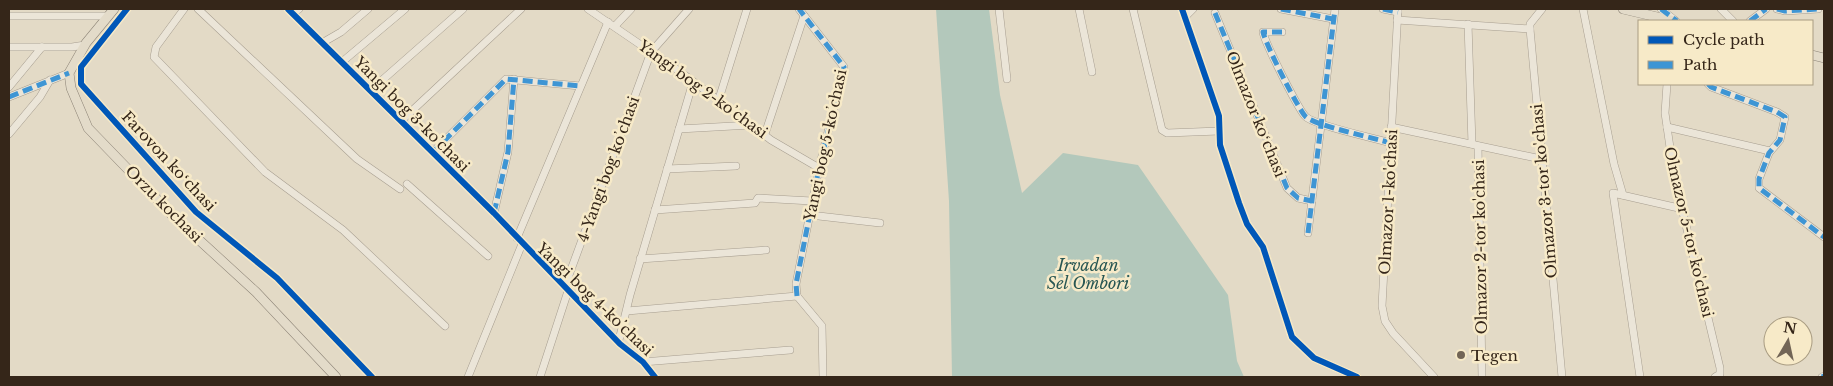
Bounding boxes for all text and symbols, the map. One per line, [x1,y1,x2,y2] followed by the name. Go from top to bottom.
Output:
[1638,20,1813,85] legend
[1683,30,1765,49] text: Cycle path
[634,35,771,142] street label: Yangi bog 2-koʼchasi
[1222,48,1290,180] street label: Olmazor koʻchasi
[350,52,474,176] street label: Yangi bog 3-koʼchasi
[1683,55,1717,74] text: Path
[799,67,850,224] street label: Yangi bog 5-koʼchasi
[573,93,643,245] street label: 4-Yangi bog koʼchasi
[1527,103,1561,279] street label: Olmazor 3-tor ko'chasi
[118,107,220,215] street label: Farovon koʻchasi
[1375,129,1401,275] street label: Olmazor 1-ko'chasi
[1660,145,1718,319] street label: Olmazor 5-tor ko'chasi
[1469,159,1491,335] street label: Olmazor 2-tor ko'chasi
[122,162,206,246] street label: Orzu kochasi
[532,238,657,360] street label: Yangi bog 4-koʼchasi
[1047,255,1130,293] water label: Irvadan Sel Ombori
[1763,316,1813,366] north arrow
[1782,318,1798,338] text: N
[1471,346,1518,365] place label: Tegen
[1455,349,1467,361] marker: Tegen

